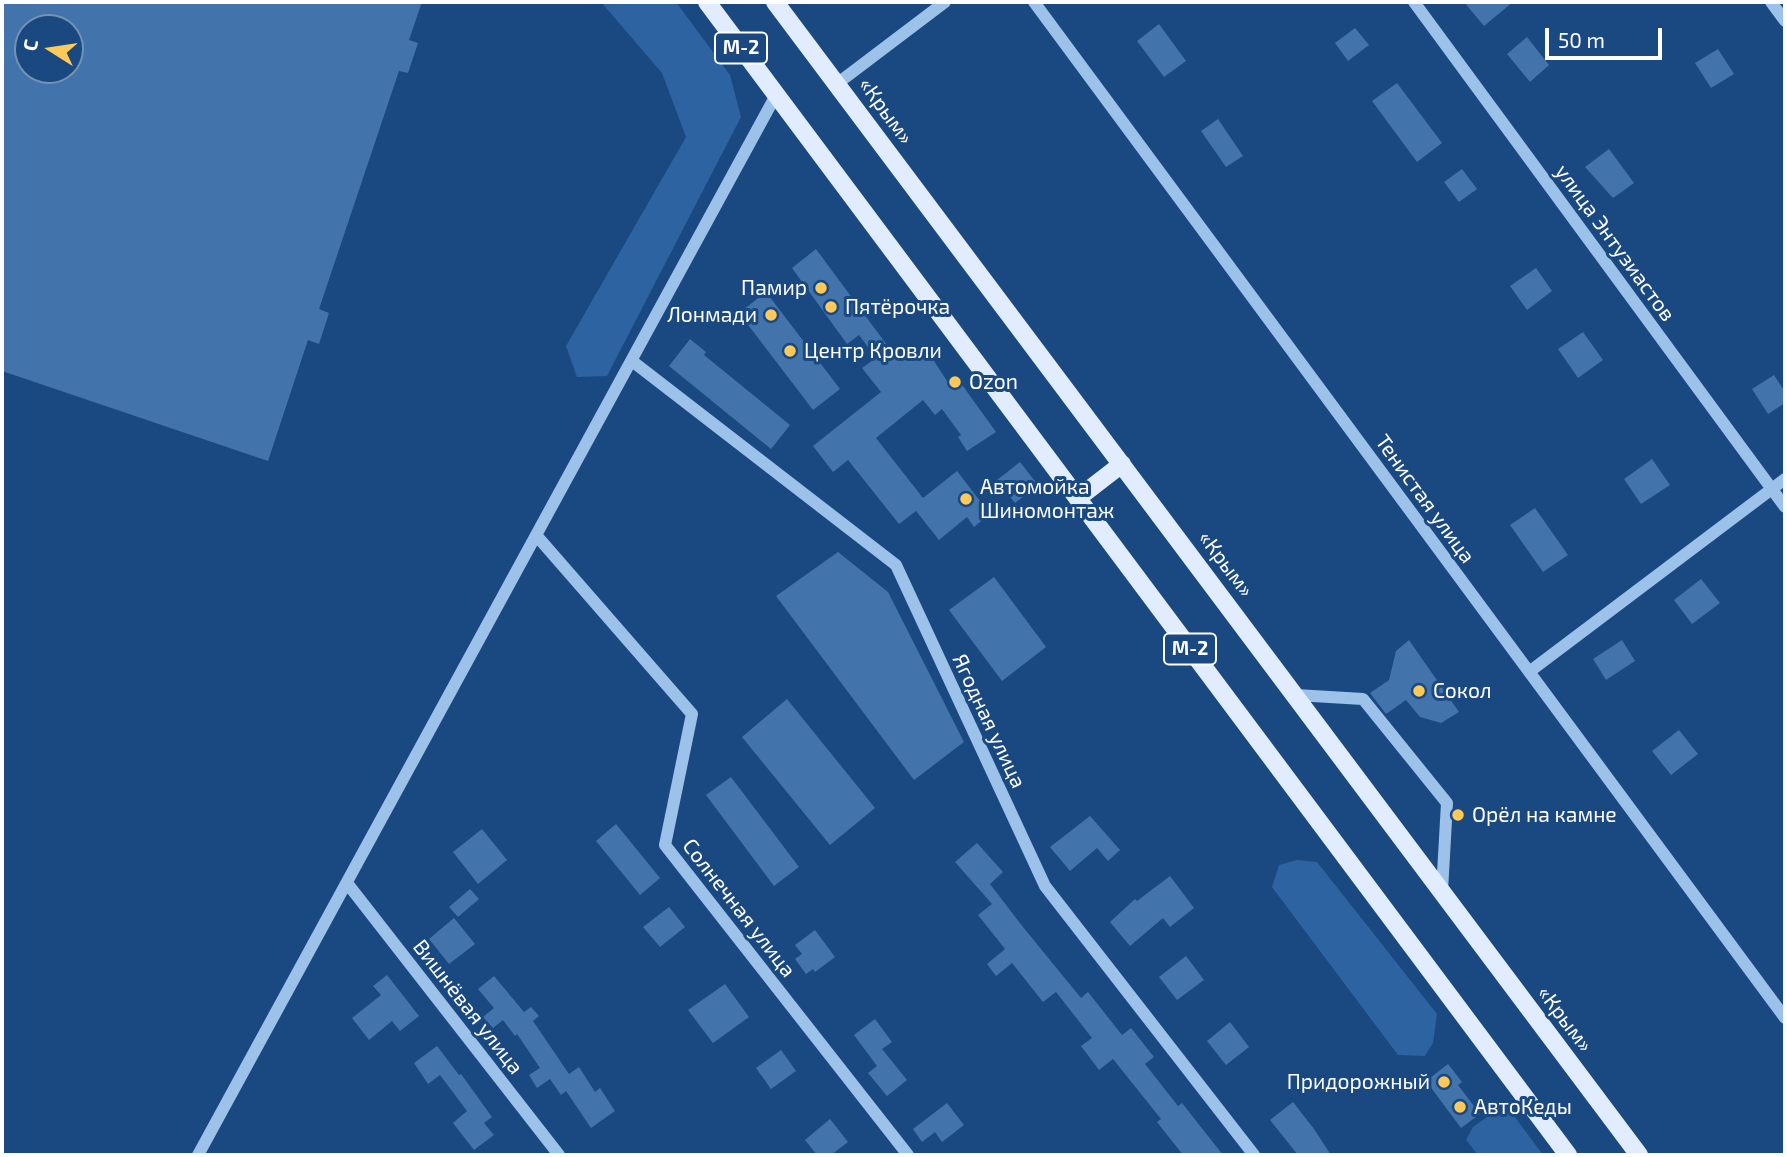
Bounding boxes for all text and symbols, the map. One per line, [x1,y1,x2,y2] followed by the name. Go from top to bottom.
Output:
[14,14,84,84] north arrow
[1549,14,1666,58] scale bar
[1558,27,1605,52] text: 50 m
[715,32,767,64] road number: М-2
[18,37,42,53] text: С
[853,73,919,149] street label: «Крым»
[1550,160,1680,326] street label: улица Энтузиастов
[741,275,807,301] place label: Памир
[813,280,829,296] marker: Памир
[845,294,950,320] place label: Пятёрочка
[823,299,839,315] marker: Пятёрочка
[667,302,757,328] place label: Лонмади
[763,307,779,323] marker: Лонмади
[804,338,942,364] place label: Центр Кровли
[782,343,798,359] marker: Центр Кровли
[969,369,1018,395] place label: Ozon
[947,374,963,390] marker: Ozon
[1370,430,1480,568] street label: Тенистая улица
[980,474,1114,524] place label: Автомойка Шиномонтаж
[958,491,974,507] marker: Автомойка Шиномонтаж
[1193,526,1259,602] street label: «Крым»
[1164,634,1216,664] road number: М-2
[947,650,1031,792] street label: Ягодная улица
[1433,678,1492,704] place label: Сокол
[1411,683,1427,699] marker: Сокол
[1472,802,1617,828] place label: Орёл на камне
[1450,807,1466,823] marker: Орёл на камне
[677,834,801,982] street label: Солнечная улица
[408,935,528,1079] street label: Вишнёвая улица
[1532,981,1598,1057] street label: «Крым»
[1287,1069,1430,1095] place label: Придорожный
[1436,1074,1452,1090] marker: Придорожный
[1474,1094,1572,1120] place label: АвтоКеды
[1452,1099,1468,1115] marker: АвтоКеды

